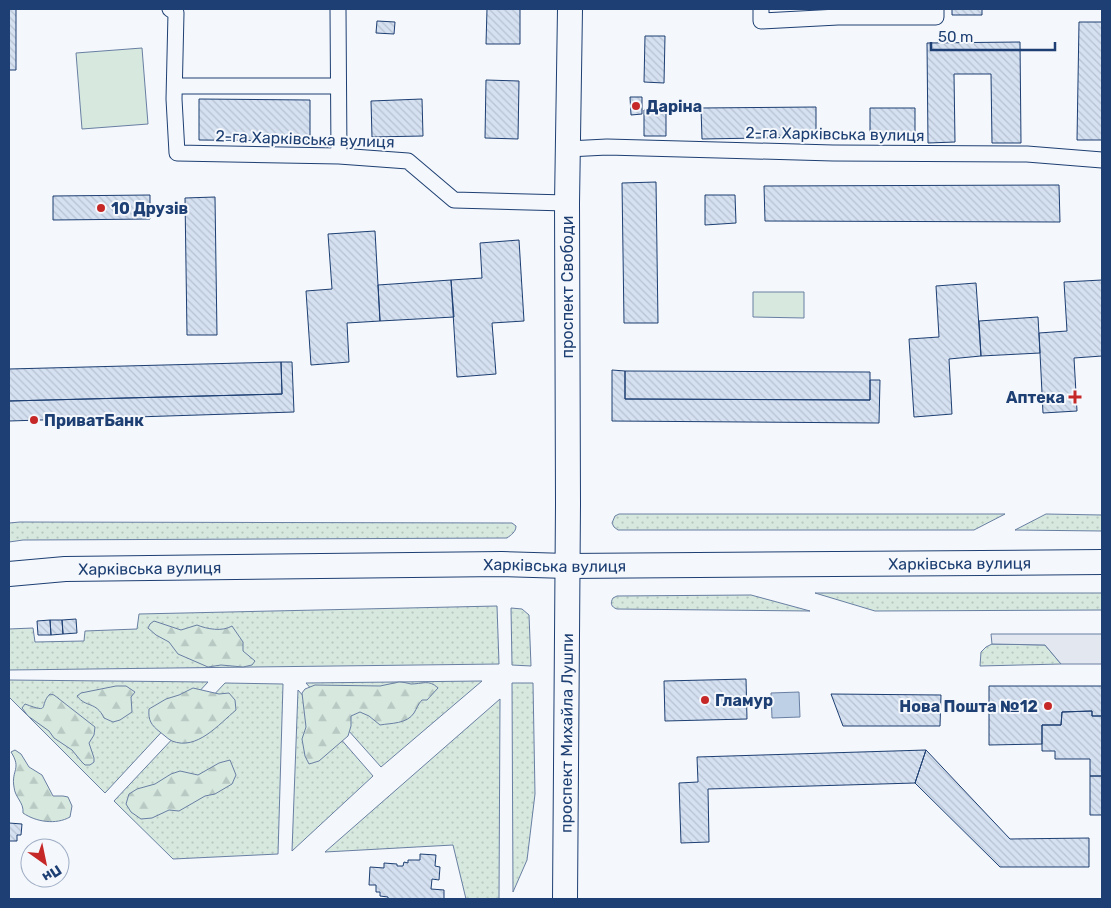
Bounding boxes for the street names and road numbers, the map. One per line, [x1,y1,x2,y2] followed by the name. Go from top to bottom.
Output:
[745,123,925,145] street label: 2-га Харківська вулиця
[215,126,395,152] street label: 2-га Харківська вулиця
[558,216,577,358] street label: проспект Свободи
[888,553,1031,573] street label: Харківська вулиця
[483,554,626,576] street label: Харківська вулиця
[78,558,221,578] street label: Харківська вулиця
[556,633,577,833] street label: проспект Михайла Лушпи

